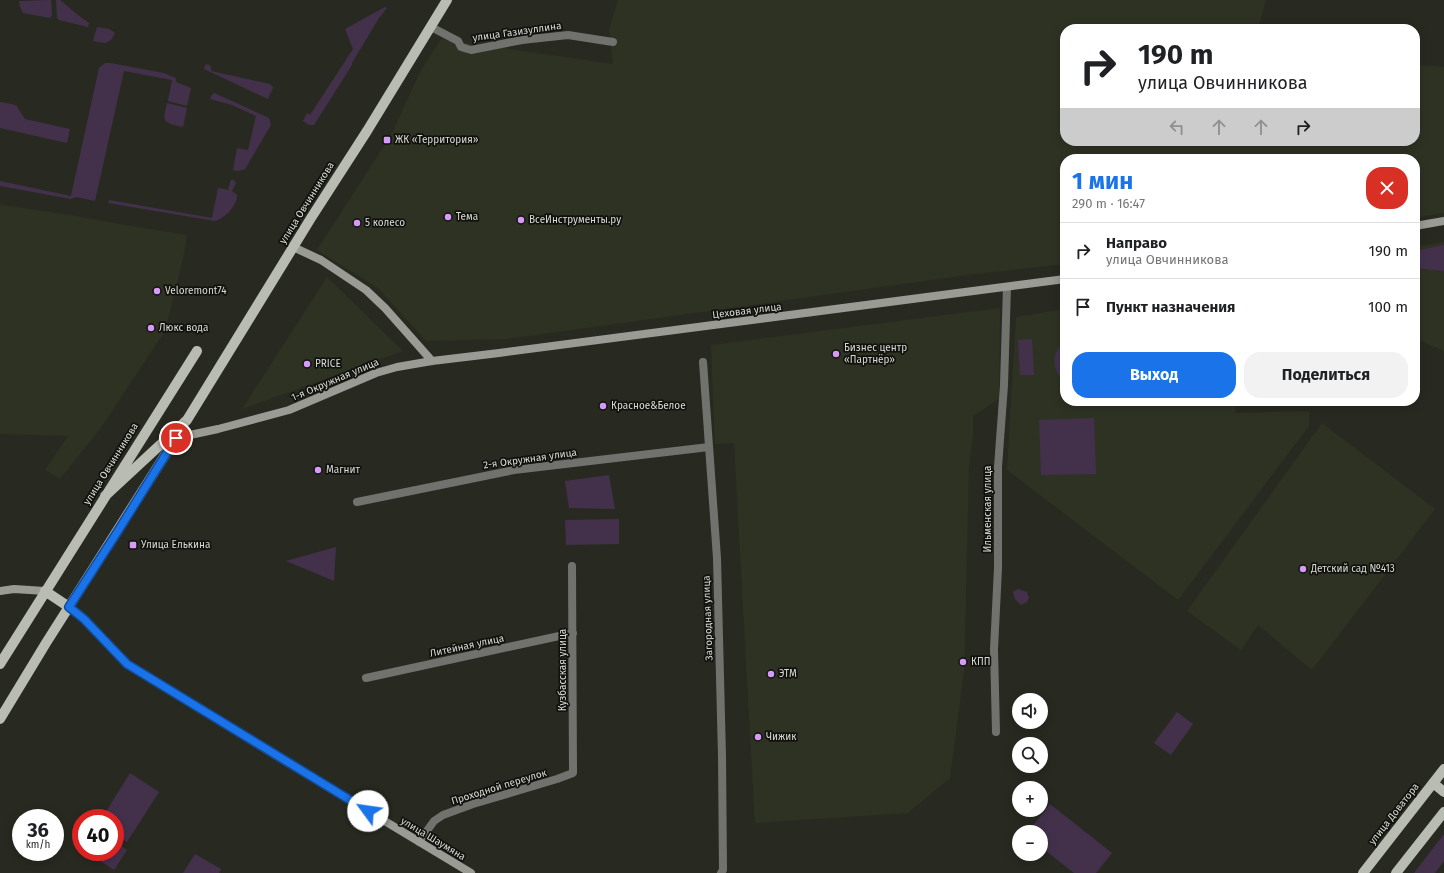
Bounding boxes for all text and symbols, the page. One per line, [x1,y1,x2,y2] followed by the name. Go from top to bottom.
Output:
[472,20,562,44] street label: улица Газизуллина
[1138,38,1213,71] text: 190 m
[1072,40,1124,92] icon: right
[1138,72,1308,94] text: улица Овчинникова
[1166,116,1188,138] icon: left
[1208,116,1230,138] icon: ahead
[1250,116,1272,138] icon: ahead
[1292,116,1314,138] icon: right
[395,134,479,146] place label: ЖК «Территория»
[382,135,392,145] marker: ЖК «Территория»
[277,160,337,246] street label: улица Овчинникова
[1072,167,1133,195] text: 1 мин
[1366,167,1408,209] button: close
[1072,196,1145,211] text: 290 m · 16:47
[456,211,478,223] place label: Тема
[443,212,453,222] marker: Тема
[529,214,621,226] place label: ВсеИнструменты.ру
[516,215,526,225] marker: ВсеИнструменты.ру
[365,217,405,229] place label: 5 колесо
[352,218,362,228] marker: 5 колесо
[1106,234,1167,252] text: Направо
[1072,240,1094,262] icon: right
[1368,242,1408,260] text: 190 m
[1106,252,1228,267] text: улица Овчинникова
[165,285,227,297] place label: Veloremont74
[152,286,162,296] marker: Veloremont74
[1072,296,1094,318] icon: arrive
[1106,298,1235,316] text: Пункт назначения
[1368,298,1408,316] text: 100 m
[712,301,782,321] street label: Цеховая улица
[159,322,208,334] place label: Люкс вода
[146,323,156,333] marker: Люкс вода
[844,342,907,366] place label: Бизнес центр «Партнёр»
[831,349,841,359] marker: Бизнес центр «Партнёр»
[1072,352,1236,398] button: Выход
[1244,352,1408,398] button: Поделиться
[289,356,381,404] street label: 1-я Окружная улица
[315,358,341,370] place label: PRICE
[302,359,312,369] marker: PRICE
[611,400,686,412] place label: Красное&Белое
[598,401,608,411] marker: Красное&Белое
[81,421,141,507] street label: улица Овчинникова
[159,421,193,455] pin
[165,427,187,449] icon: arrive
[482,446,578,472] street label: 2-я Окружная улица
[326,464,360,476] place label: Магнит
[313,465,323,475] marker: Магнит
[982,465,994,553] street label: Ильменская улица
[141,539,210,551] place label: Улица Елькина
[128,540,138,550] marker: Улица Елькина
[1310,563,1395,575] place label: Детский сад №413
[1298,564,1308,574] marker: Детский сад №413
[701,575,715,661] street label: Загородная улица
[557,629,569,711] street label: Кузбасская улица
[429,632,505,660] street label: Литейная улица
[971,656,990,668] place label: КПП
[958,657,968,667] marker: КПП
[779,668,797,680] place label: ЭТМ
[766,669,776,679] marker: ЭТМ
[1012,693,1048,861] map controls
[1012,693,1048,729] button: sound
[766,731,797,743] place label: Чижик
[753,732,763,742] marker: Чижик
[1012,737,1048,773] button: search
[450,767,549,807] street label: Проходной переулок
[1012,781,1048,817] button: +
[1366,781,1422,847] street label: улица Доватора
[347,790,389,832] position arrow
[72,809,124,861] speed limit sign: 40
[398,815,468,863] street label: улица Шаумяна
[27,818,49,842] text: 36
[1012,825,1048,861] button: −
[26,839,50,851] text: km/h

